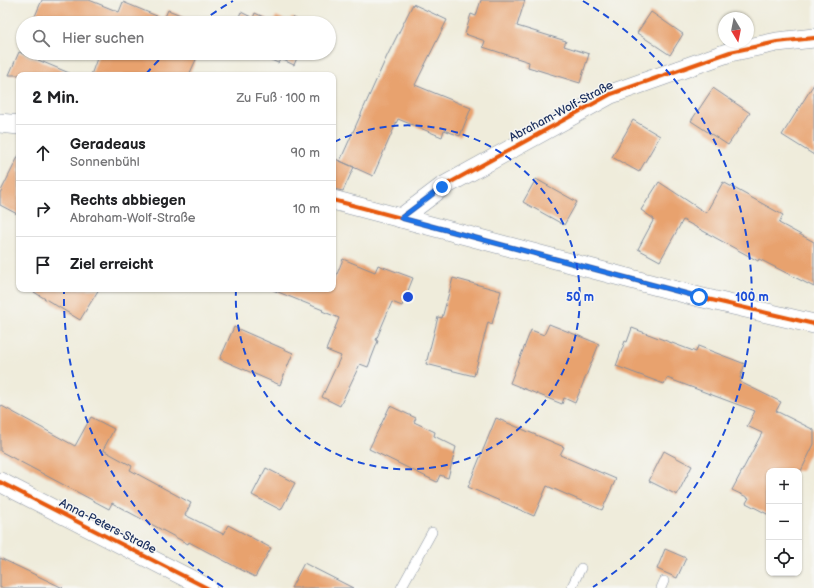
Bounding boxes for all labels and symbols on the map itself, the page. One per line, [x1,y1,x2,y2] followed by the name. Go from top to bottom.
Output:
[718,12,754,48] north arrow
[507,78,616,145] street label: Abraham-Wolf-Straße
[433,178,451,196] route end
[690,288,708,306] route start
[401,290,415,304] centre of rings
[566,290,594,305] text: 50 m
[735,290,769,305] text: 100 m
[57,495,159,557] street label: Anna-Peters-Straße

